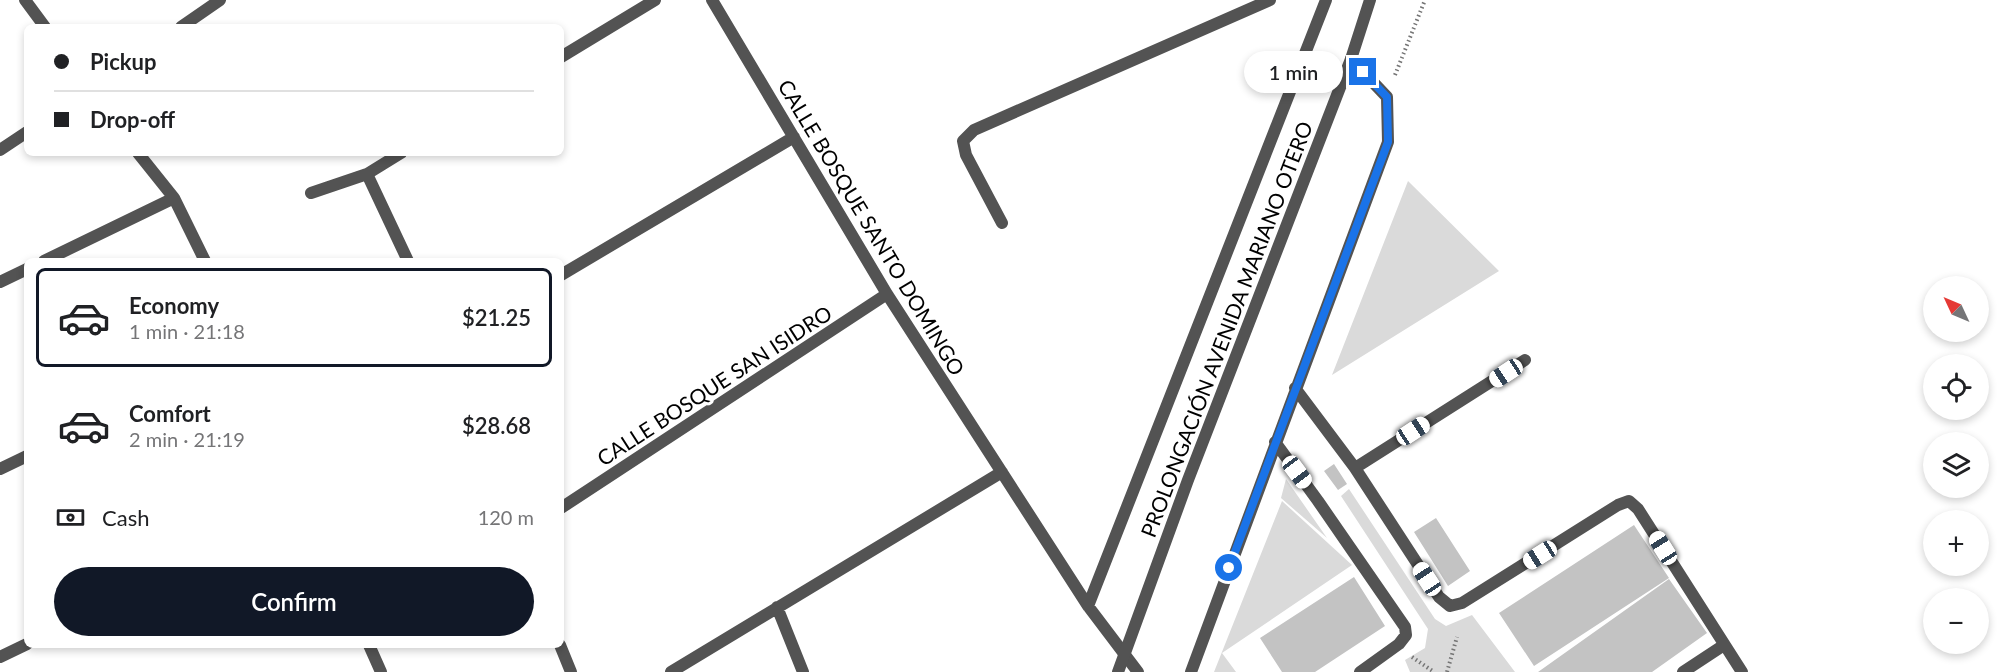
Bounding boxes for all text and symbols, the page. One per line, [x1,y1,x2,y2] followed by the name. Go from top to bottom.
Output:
[90,48,156,75] text: Pickup
[1243,51,1342,93] callout: 1 min
[1349,58,1376,85] route end
[1269,60,1318,84] text: 1 min
[774,75,970,379] street label: CALLE BOSQUE SANTO DOMINGO
[90,106,175,133] text: Drop-off
[1135,118,1317,540] street label: PROLONGACIÓN AVENIDA MARIANO OTERO
[1923,276,1989,342] north arrow
[1923,276,1989,654] map controls
[57,291,111,345] icon: car
[129,292,219,319] text: Economy
[592,300,836,470] street label: CALLE BOSQUE SAN ISIDRO
[462,304,531,331] text: $21.25
[129,319,245,343] text: 1 min · 21:18
[1923,354,1989,420] button: locate
[1486,356,1526,390] car
[57,399,111,453] icon: car
[129,400,211,427] text: Comfort
[462,412,531,439] text: $28.68
[1393,414,1433,448] car
[129,427,245,451] text: 2 min · 21:19
[1923,432,1989,498] button: layers
[1279,452,1315,492] car
[54,501,87,534] icon: cash
[102,504,149,531] text: Cash
[478,505,534,529] text: 120 m
[1923,510,1989,576] button: +
[1646,528,1680,568] car
[1520,538,1560,572] car
[1215,554,1242,581] route start
[1410,559,1444,599] car
[54,567,534,636] button: Confirm
[1923,588,1989,654] button: −

